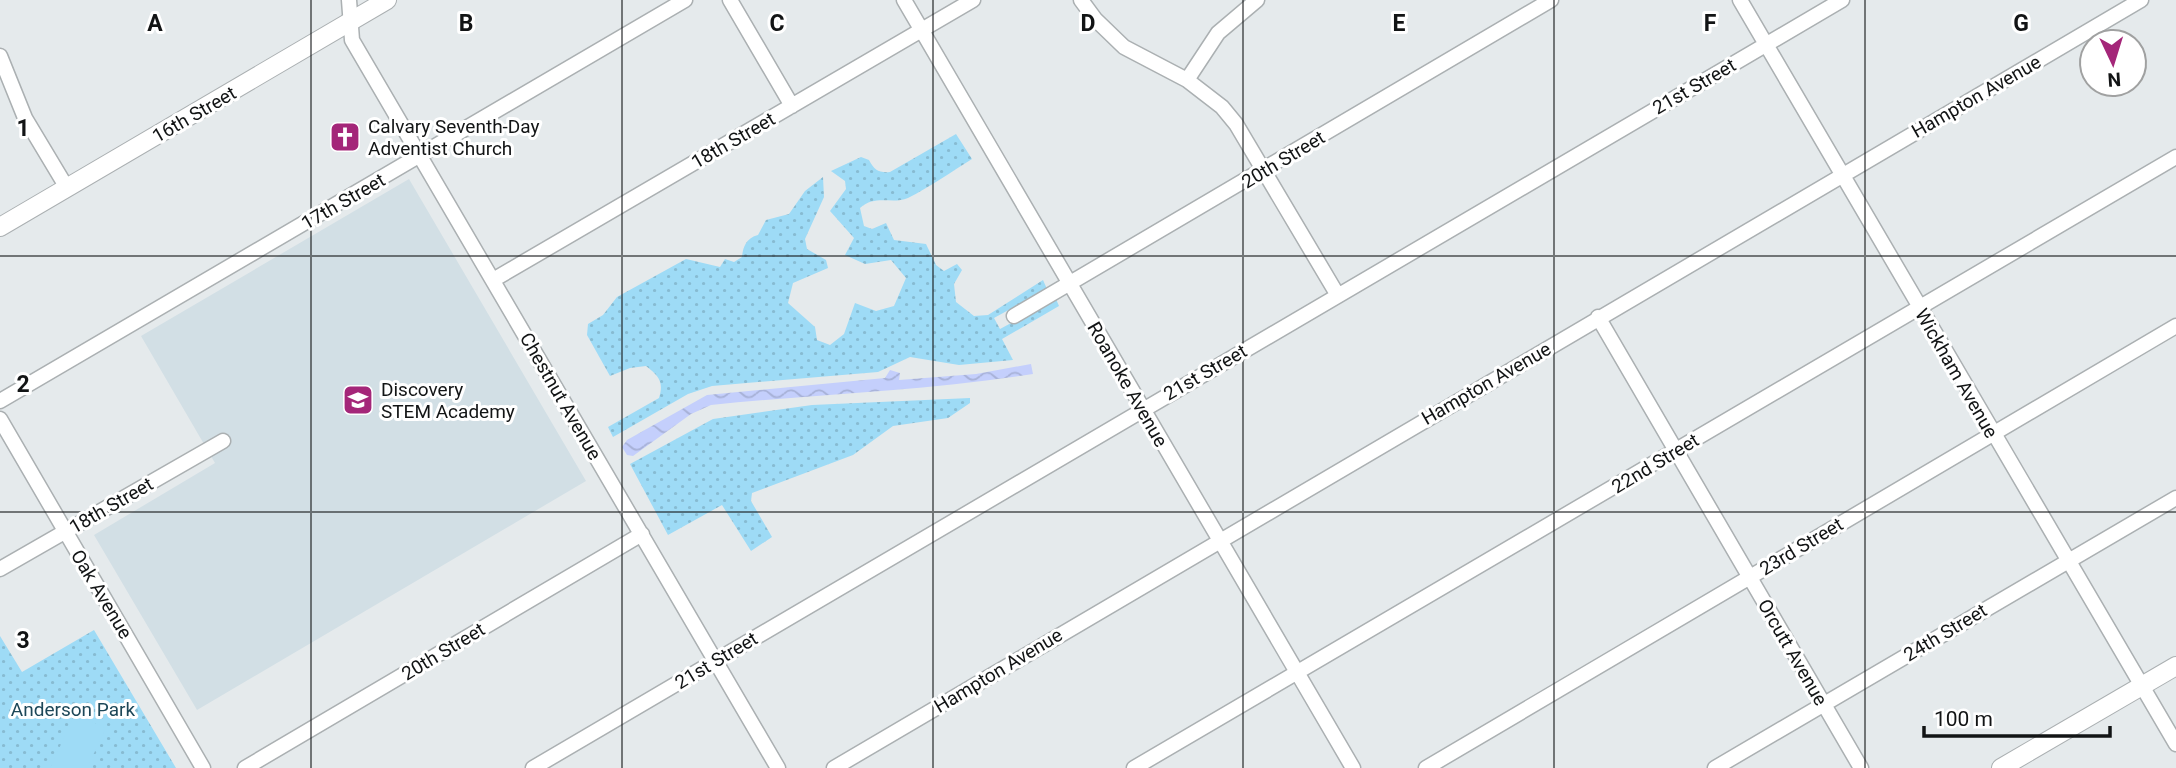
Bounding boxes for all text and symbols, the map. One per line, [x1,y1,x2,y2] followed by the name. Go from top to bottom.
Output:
[147,10,163,37] text: A
[459,10,473,37] text: B
[769,10,785,37] text: C
[1081,10,1095,37] text: D
[1393,10,1406,37] text: E
[1704,10,1717,37] text: F
[2013,10,2029,37] text: G
[2078,28,2148,98] north arrow
[1908,50,2045,143] street label: Hampton Avenue
[1649,53,1740,119] street label: 21st Street
[2107,68,2122,91] text: N
[148,81,240,148] street label: 16th Street
[687,107,779,174] street label: 18th Street
[16,115,30,142] text: 1
[368,115,540,160] place label: Calvary Seventh-Day Adventist Church
[328,120,362,154] church icon: Calvary Seventh-Day Adventist Church
[1238,126,1329,193] street label: 20th Street
[297,168,389,235] street label: 17th Street
[1910,305,2003,442] street label: Wickham Avenue
[1082,318,1173,451] street label: Roanoke Avenue
[515,329,606,464] street label: Chestnut Avenue
[1418,337,1555,430] street label: Hampton Avenue
[1160,339,1251,405] street label: 21st Street
[16,371,30,398] text: 2
[381,378,515,423] place label: Discovery STEM Academy
[341,383,375,417] school or university icon: Discovery STEM Academy
[1608,428,1703,498] street label: 22nd Street
[65,472,157,539] street label: 18th Street
[1755,513,1847,580] street label: 23rd Street
[66,546,137,643] street label: Oak Avenue
[1753,595,1832,710] street label: Orcutt Avenue
[1900,599,1991,666] street label: 24th Street
[398,618,489,685] street label: 20th Street
[930,623,1067,718] street label: Hampton Avenue
[16,627,30,654] text: 3
[671,627,762,694] street label: 21st Street
[1924,694,2110,738] scale bar
[11,698,135,721] park label: Anderson Park
[1934,707,1993,731] text: 100 m

